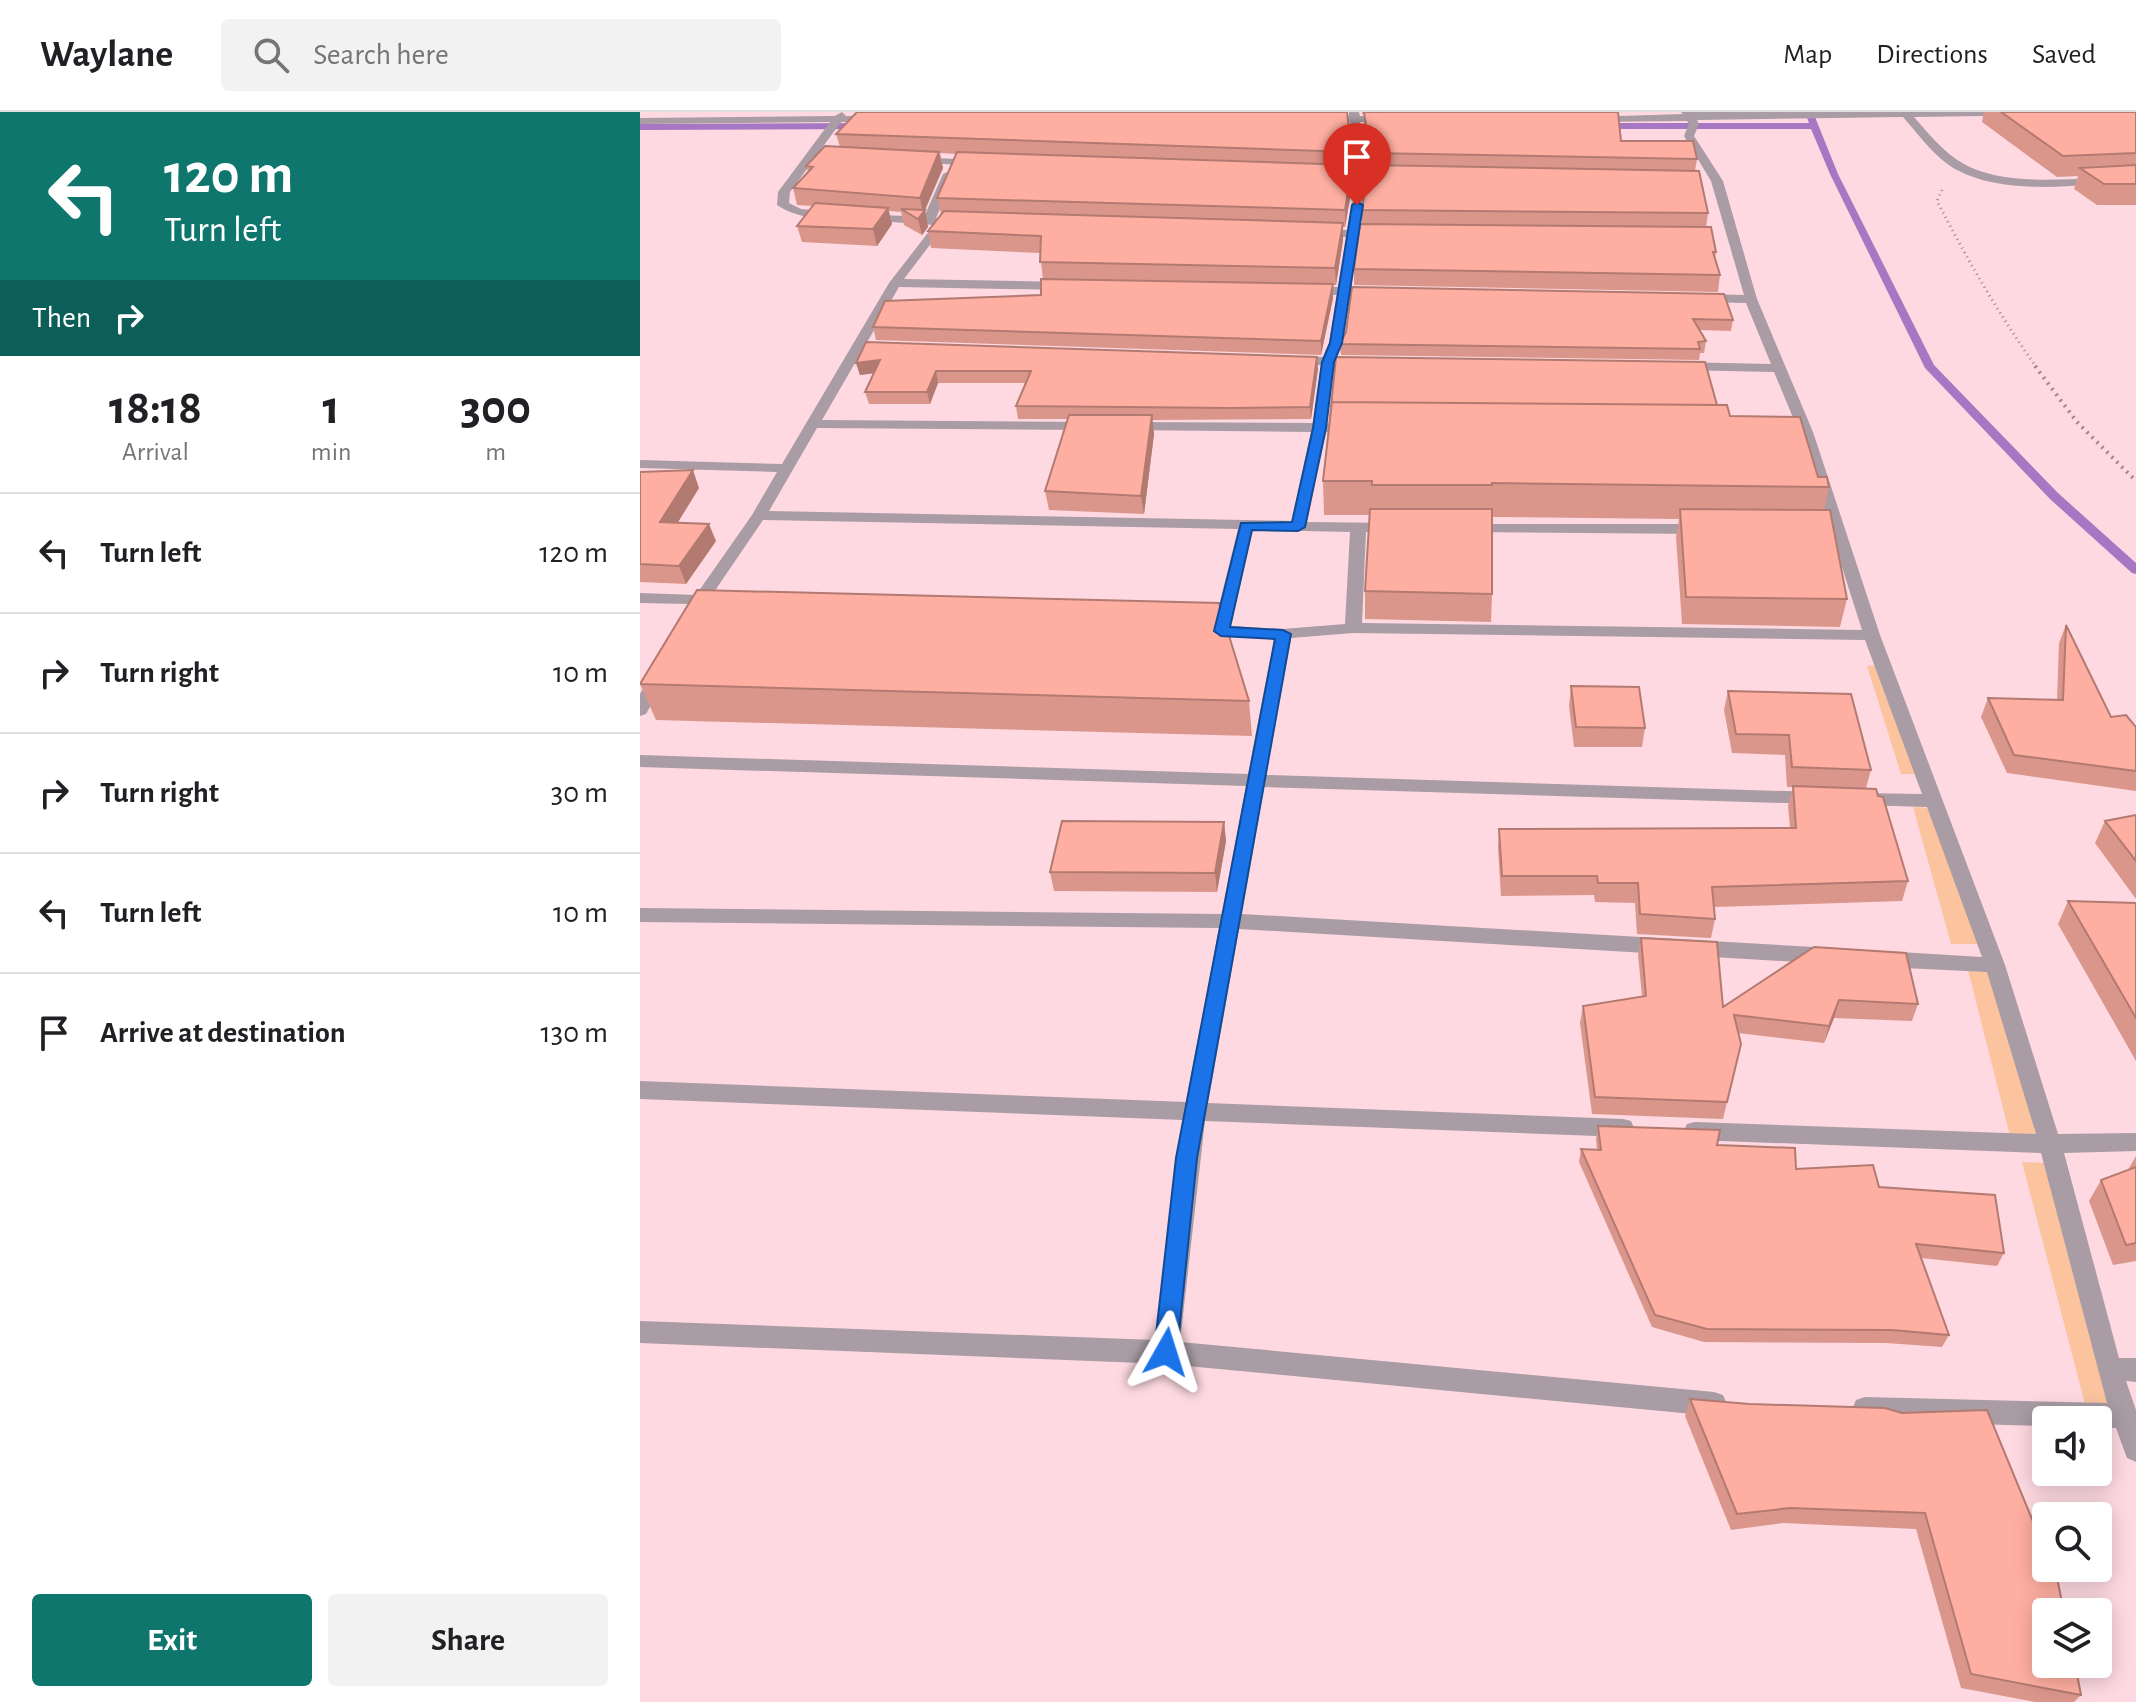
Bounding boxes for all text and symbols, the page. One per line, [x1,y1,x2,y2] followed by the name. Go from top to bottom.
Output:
[221,19,781,91] search box
[249,33,293,77] icon: search
[40,36,173,74] text: Waylane
[313,40,449,70] text: Search here
[1783,41,1832,69] text: Map
[1876,41,1988,69] text: Directions
[2032,41,2096,69] text: Saved
[1323,123,1391,205] pin
[1335,135,1379,179] icon: arrive
[32,144,136,248] icon: left
[164,147,293,203] text: 120 m
[164,212,281,248] text: Turn left
[107,296,151,340] icon: right
[32,303,91,333] text: Then
[109,385,202,433] text: 18:18
[322,385,340,433] text: 1
[460,385,531,433] text: 300
[122,439,189,465] text: Arrival
[311,439,351,465] text: min
[485,439,506,465] text: m
[32,531,76,575] icon: left
[100,538,201,568] text: Turn left
[539,538,608,568] text: 120 m
[32,651,76,695] icon: right
[100,658,219,688] text: Turn right
[553,658,608,688] text: 10 m
[32,771,76,815] icon: right
[100,778,219,808] text: Turn right
[551,778,608,808] text: 30 m
[32,891,76,935] icon: left
[100,898,201,928] text: Turn left
[553,898,608,928] text: 10 m
[32,1011,76,1055] icon: arrive
[100,1018,346,1048] text: Arrive at destination
[541,1018,608,1048] text: 130 m
[1124,1310,1208,1394] position arrow
[2032,1406,2112,1678] map controls
[2032,1406,2112,1486] button: sound
[2032,1502,2112,1582] button: search
[32,1594,312,1686] button: Exit
[328,1594,608,1686] button: Share
[2032,1598,2112,1678] button: layers

